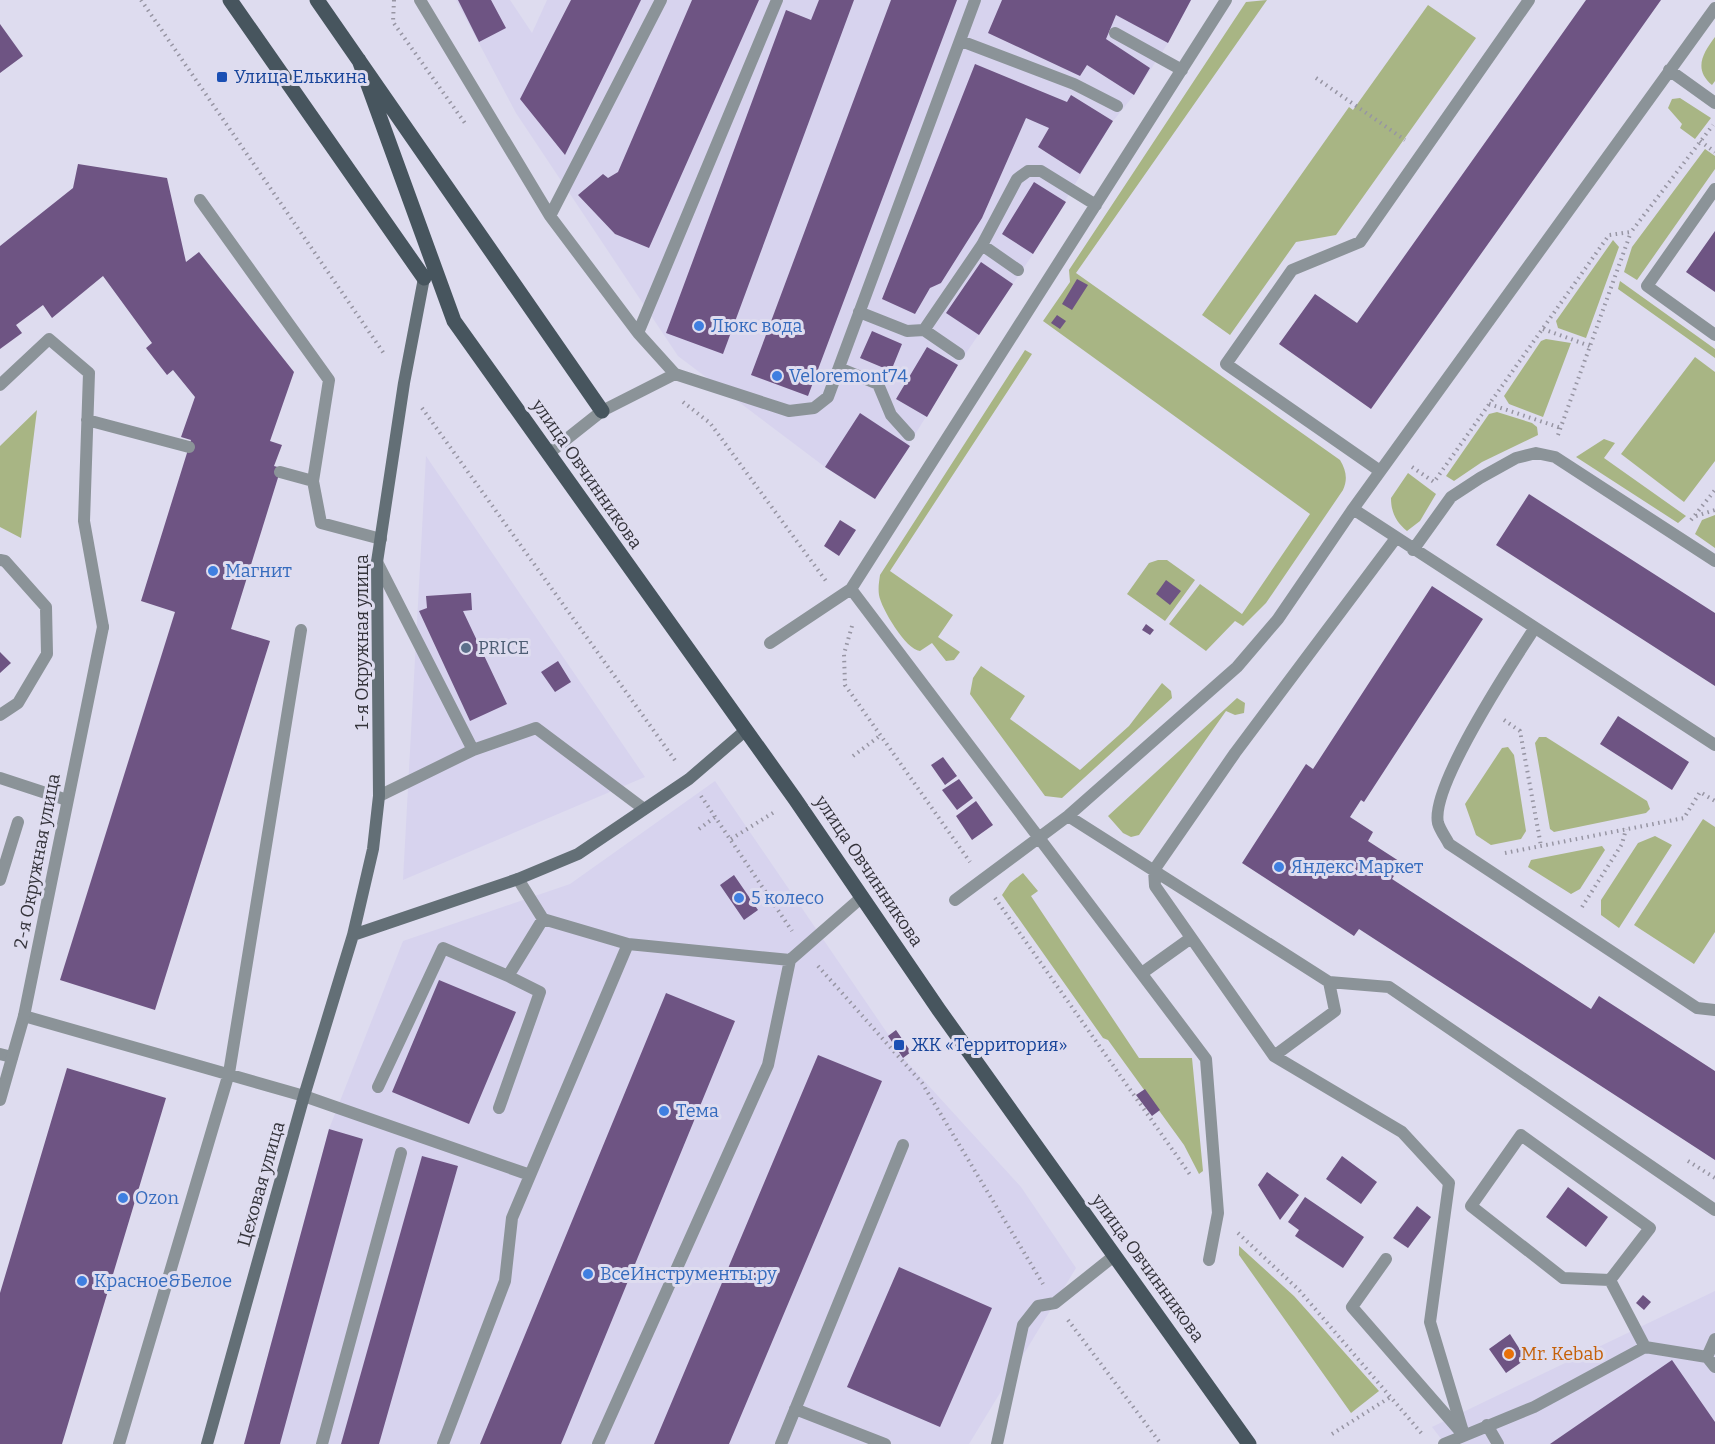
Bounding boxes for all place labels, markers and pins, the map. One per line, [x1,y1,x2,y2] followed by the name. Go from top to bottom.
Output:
[234,66,367,88] place label: Улица Елькина
[215,70,229,84] marker: Улица Елькина
[711,315,803,337] place label: Люкс вода
[692,319,706,333] marker: Люкс вода
[789,365,908,387] place label: Veloremont74
[770,369,784,383] marker: Veloremont74
[225,560,292,582] place label: Магнит
[206,564,220,578] marker: Магнит
[478,637,529,659] place label: PRICE
[459,641,473,655] marker: PRICE
[1291,856,1423,878] place label: Яндекс Маркет
[1272,860,1286,874] marker: Яндекс Маркет
[751,887,824,909] place label: 5 колесо
[732,891,746,905] marker: 5 колесо
[911,1034,1068,1056] place label: ЖК «Территория»
[892,1038,906,1052] marker: ЖК «Территория»
[676,1100,719,1122] place label: Тема
[657,1104,671,1118] marker: Тема
[135,1187,179,1209] place label: Ozon
[116,1191,130,1205] marker: Ozon
[600,1263,777,1285] place label: ВсеИнструменты.ру
[581,1267,595,1281] marker: ВсеИнструменты.ру
[94,1270,232,1292] place label: Красное&Белое
[75,1274,89,1288] marker: Красное&Белое
[1521,1343,1604,1365] place label: Mr. Kebab
[1502,1347,1516,1361] marker: Mr. Kebab

